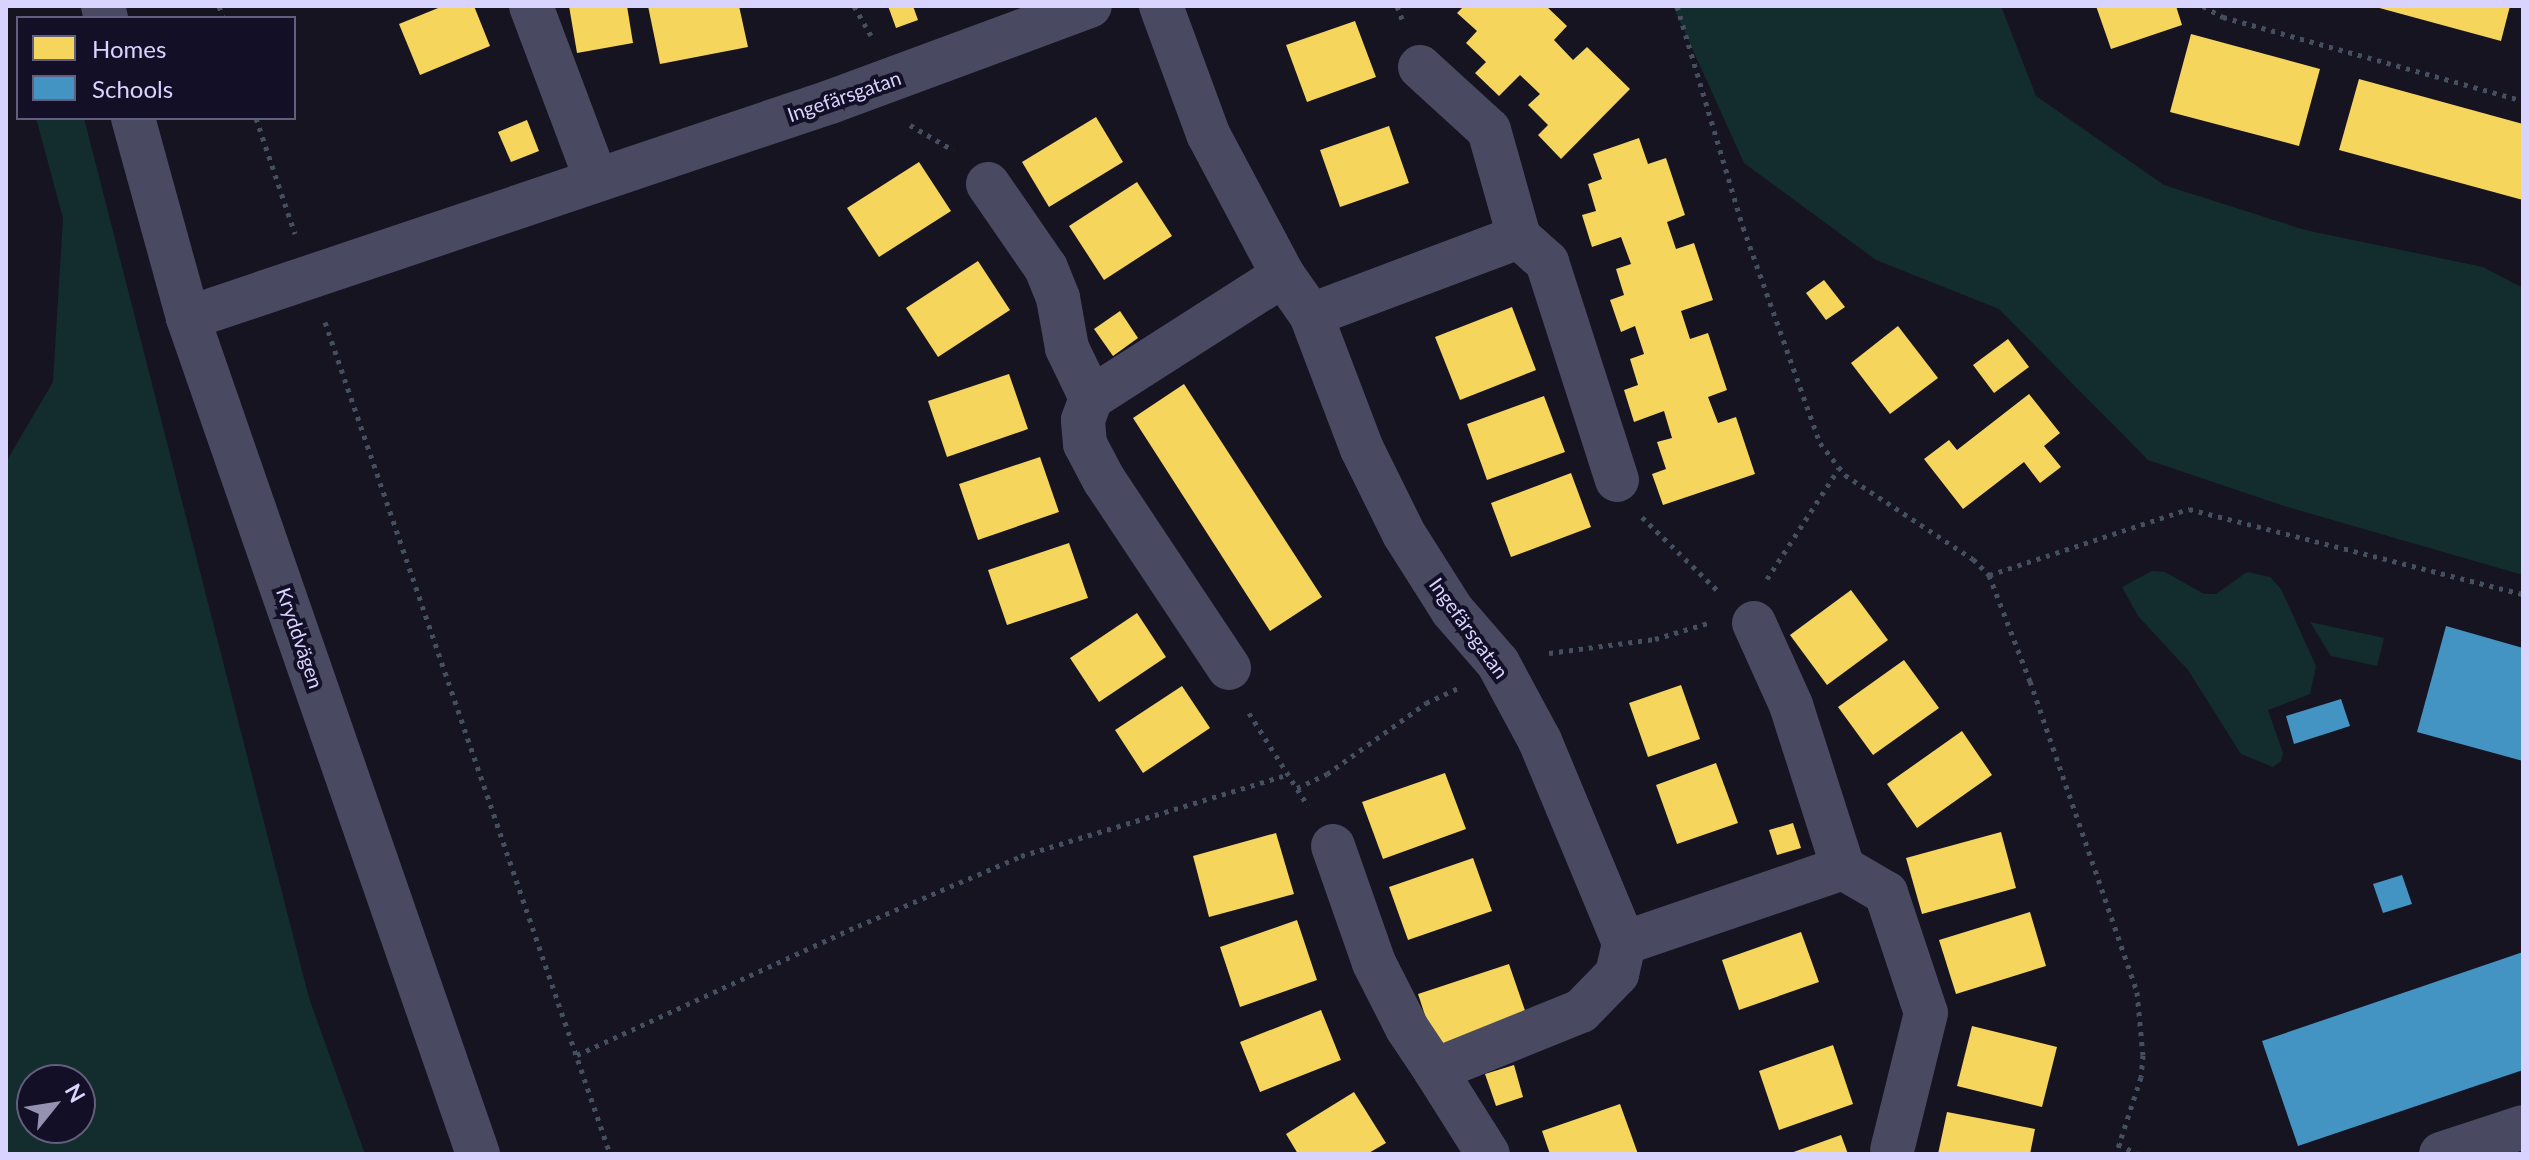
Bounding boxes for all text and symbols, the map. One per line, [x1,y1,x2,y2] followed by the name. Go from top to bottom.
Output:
[16,16,296,120] legend
[92,34,166,63] text: Homes
[784,65,904,127] street label: Ingefärsgatan
[92,74,173,103] text: Schools
[1424,573,1514,683] street label: Ingefärsgatan
[272,584,328,692] street label: Kryddvägen
[16,1064,96,1144] north arrow
[60,1079,91,1107] text: N

